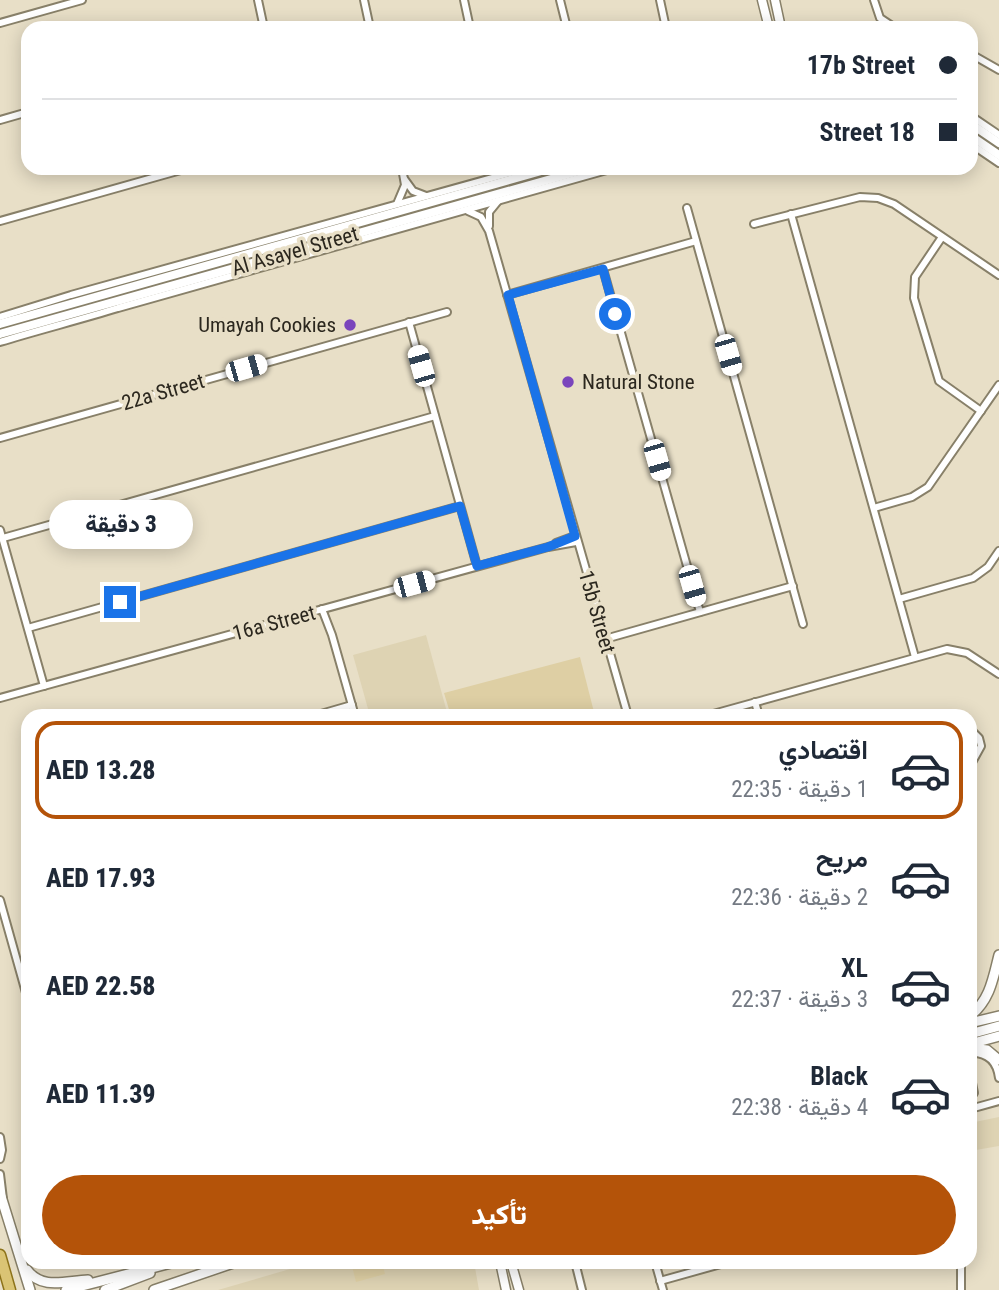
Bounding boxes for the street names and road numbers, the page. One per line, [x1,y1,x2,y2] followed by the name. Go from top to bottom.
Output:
[229,221,361,281] street label: Al Asayel Street
[119,369,207,415] street label: 22a Street
[574,568,620,656] street label: 15b Street
[230,600,318,646] street label: 16a Street

